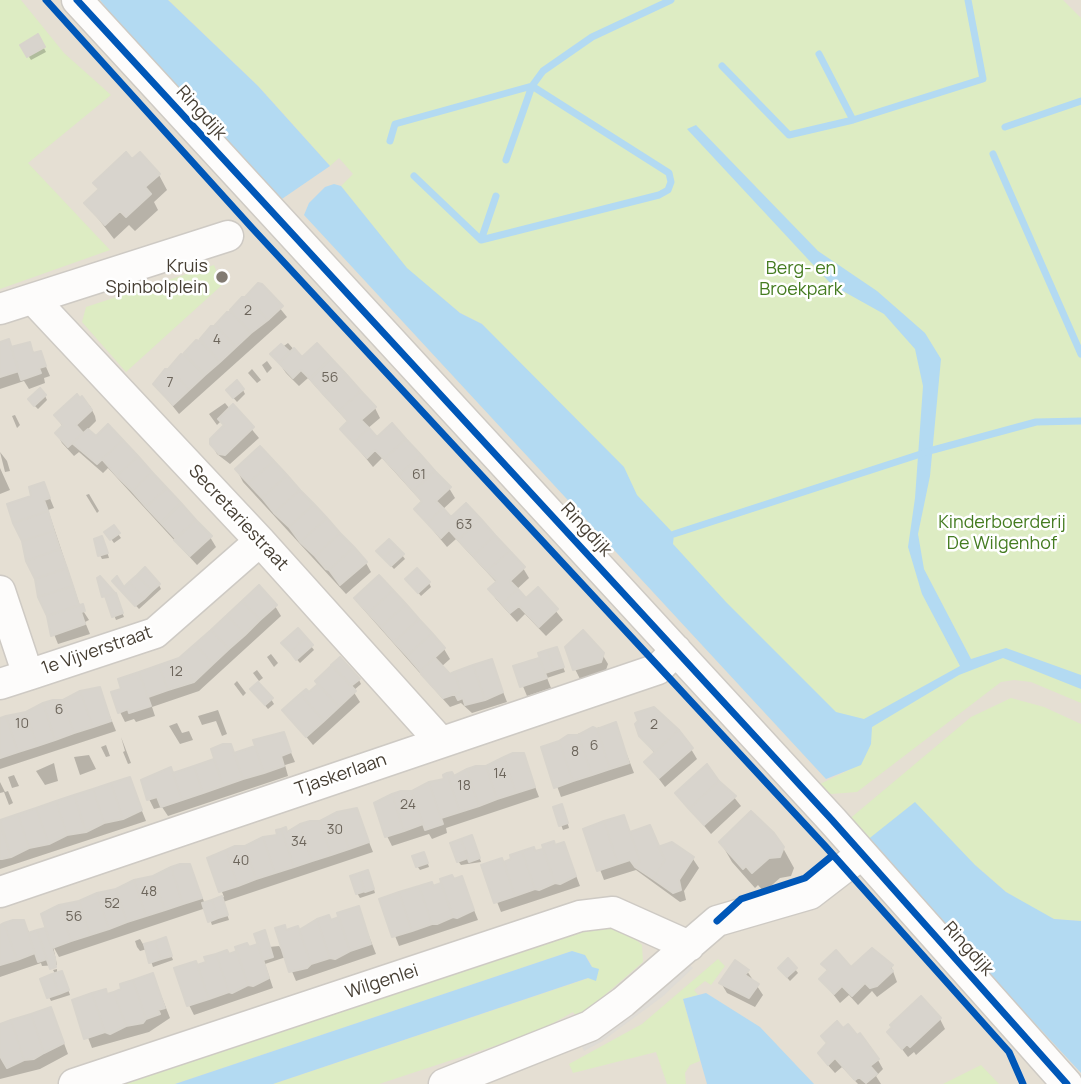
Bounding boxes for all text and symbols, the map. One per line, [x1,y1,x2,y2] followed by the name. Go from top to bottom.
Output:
[171,82,231,144] street label: Ringdijk
[106,256,208,298] place label: Kruis Spinbolplein
[759,258,843,300] park label: Berg- en Broekpark
[214,269,230,285] marker: Kruis Spinbolplein
[244,303,252,319] house number: 2
[213,332,221,348] house number: 4
[322,370,338,386] house number: 56
[166,375,174,391] house number: 7
[183,461,293,575] street label: Secretariestraat
[412,467,426,483] house number: 61
[556,499,616,561] street label: Ringdijk
[938,512,1066,554] park label: Kinderboerderij De Wilgenhof
[456,517,472,533] house number: 63
[39,622,155,680] street label: 1e Vijverstraat
[169,664,183,680] house number: 12
[55,702,63,718] house number: 6
[15,716,29,732] house number: 10
[650,717,658,733] house number: 2
[590,738,598,754] house number: 6
[571,744,579,760] house number: 8
[292,749,390,801] street label: Tjaskerlaan
[493,766,507,782] house number: 14
[457,778,471,794] house number: 18
[400,797,416,813] house number: 24
[327,822,343,838] house number: 30
[291,834,307,850] house number: 34
[233,853,249,869] house number: 40
[141,884,157,900] house number: 48
[104,896,120,912] house number: 52
[66,909,82,925] house number: 56
[938,918,998,980] street label: Ringdijk
[343,960,421,1004] street label: Wilgenlei

